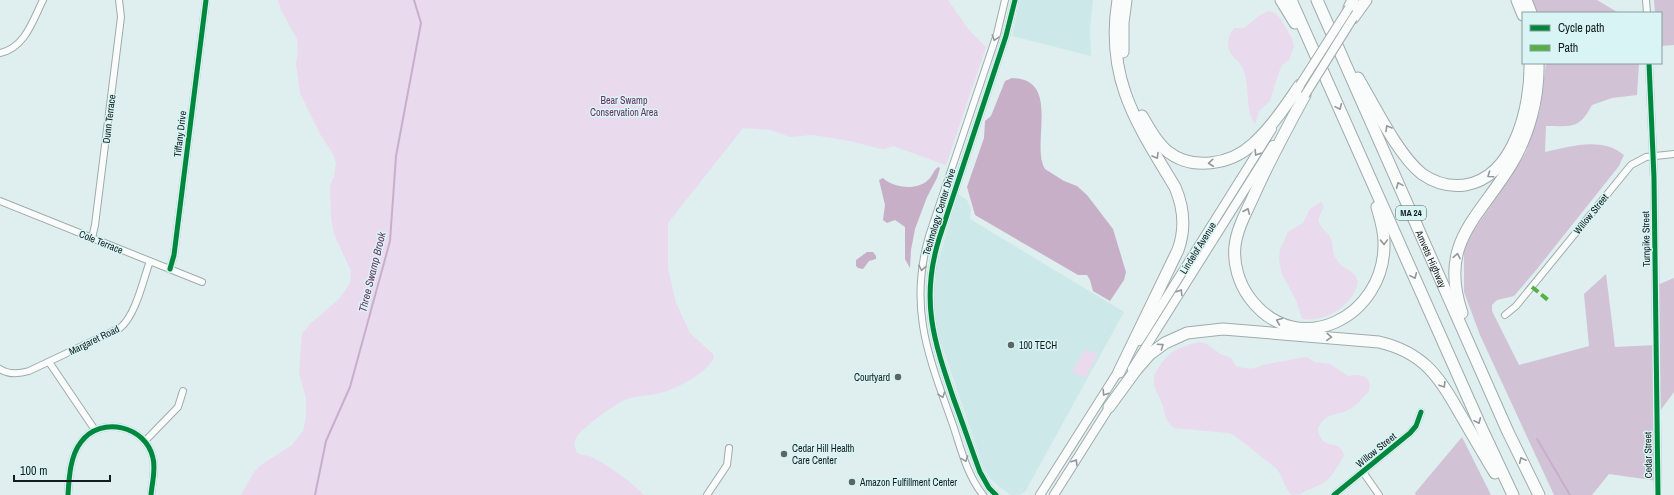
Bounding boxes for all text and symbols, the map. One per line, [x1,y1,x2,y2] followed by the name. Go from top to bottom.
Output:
[1522,12,1662,64] legend
[1558,20,1605,36] text: Cycle path
[992,34,1000,41] one-way arrow
[1558,40,1578,56] text: Path
[100,93,118,144] street label: Dunn Terrace
[590,94,658,119] park label: Bear Swamp Conservation Area
[1334,103,1342,111] one-way arrow
[171,110,189,158] street label: Tiffany Drive
[1385,125,1393,132] one-way arrow
[1255,149,1262,156] one-way arrow
[1152,152,1159,159] one-way arrow
[1208,158,1214,167] one-way arrow
[920,167,959,257] street label: Technology Center Drive
[1487,170,1494,177] one-way arrow
[1396,182,1404,190] one-way arrow
[1571,191,1612,237] street label: Willow Street
[1396,206,1426,220] road number: MA 24
[1242,207,1250,215] one-way arrow
[1639,210,1653,267] street label: Turnpike Street
[1177,219,1219,276] street label: Lindelof Avenue
[77,227,125,257] street label: Cole Terrace
[1413,227,1450,290] street label: Amvets Highway
[355,230,389,314] water label: Three Swamp Brook
[1379,239,1388,245] one-way arrow
[1452,253,1460,259] one-way arrow
[918,265,927,271] one-way arrow
[1409,272,1417,280] one-way arrow
[1175,289,1183,296] one-way arrow
[1276,318,1283,326] one-way arrow
[67,322,121,358] street label: Margaret Road
[1326,333,1332,342] one-way arrow
[1019,339,1057,352] place label: 100 TECH
[1006,340,1016,350] marker: 100 TECH
[1156,344,1163,351] one-way arrow
[854,371,890,384] place label: Courtyard
[893,372,903,382] marker: Courtyard
[1438,381,1446,388] one-way arrow
[1102,389,1110,396] one-way arrow
[938,391,946,398] one-way arrow
[1473,416,1481,424] one-way arrow
[1353,429,1399,470] street label: Willow Street
[1641,431,1655,478] street label: Cedar Street
[792,442,854,467] place label: Cedar Hill Health Care Center
[779,449,789,459] marker: Cedar Hill Health Care Center
[960,456,968,463] one-way arrow
[14,457,110,483] scale bar
[1519,457,1527,464] one-way arrow
[1070,459,1078,466] one-way arrow
[20,463,47,479] text: 100 m
[859,476,957,489] place label: Amazon Fulfillment Center
[847,477,857,487] marker: Amazon Fulfillment Center

